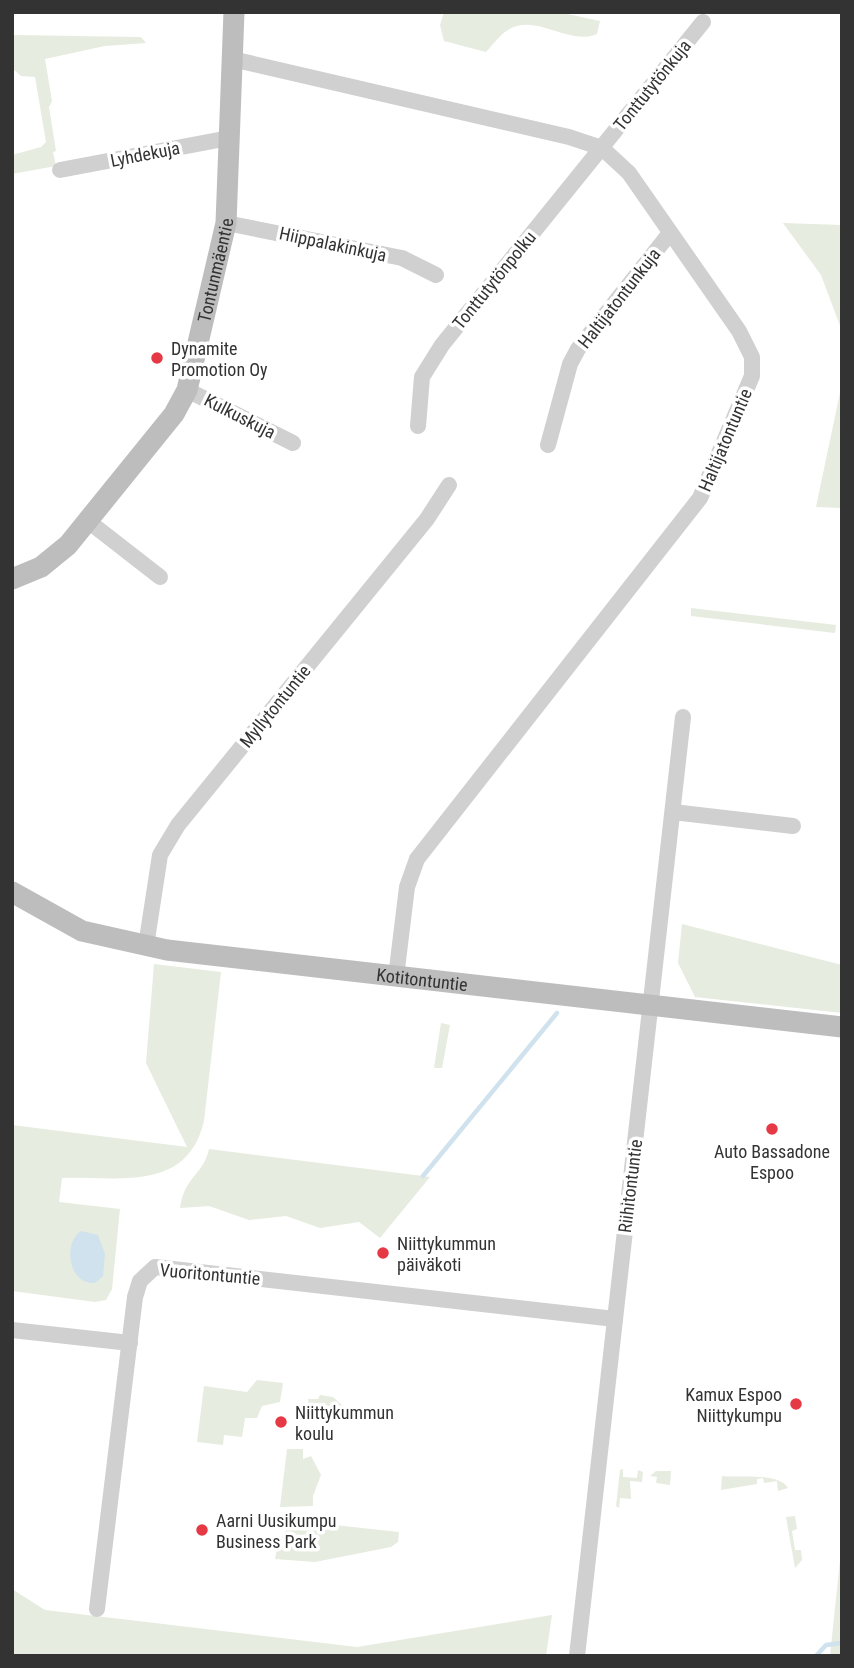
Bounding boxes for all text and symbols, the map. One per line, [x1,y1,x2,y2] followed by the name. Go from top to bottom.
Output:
[609,35,695,135] street label: Tonttutytönkuja
[108,137,182,171] street label: Lyhdekuja
[193,218,237,324] street label: Tontunmäentie
[278,222,388,266] street label: Hiippalakinkuja
[448,227,540,333] street label: Tonttutytönpolku
[573,244,665,352] street label: Haltijatontunkuja
[171,338,268,380] place label: Dynamite Promotion Oy
[149,350,165,366] marker: Dynamite Promotion Oy
[694,385,756,495] street label: Haltijatontuntie
[201,389,279,443] street label: Kulkuskuja
[235,660,315,752] street label: Myllytontuntie
[375,963,469,995] street label: Kotitontuntie
[764,1121,780,1137] marker: Auto Bassadone Espoo
[614,1138,646,1234] street label: Riihitontuntie
[714,1141,830,1183] place label: Auto Bassadone Espoo
[397,1233,496,1275] place label: Niittykummun päiväkoti
[375,1245,391,1261] marker: Niittykummun päiväkoti
[159,1259,261,1289] street label: Vuoritontuntie
[685,1384,782,1426] place label: Kamux Espoo Niittykumpu
[788,1396,804,1412] marker: Kamux Espoo Niittykumpu
[295,1402,394,1444] place label: Niittykummun koulu
[273,1414,289,1430] marker: Niittykummun koulu
[216,1510,337,1552] place label: Aarni Uusikumpu Business Park
[194,1522,210,1538] marker: Aarni Uusikumpu Business Park

